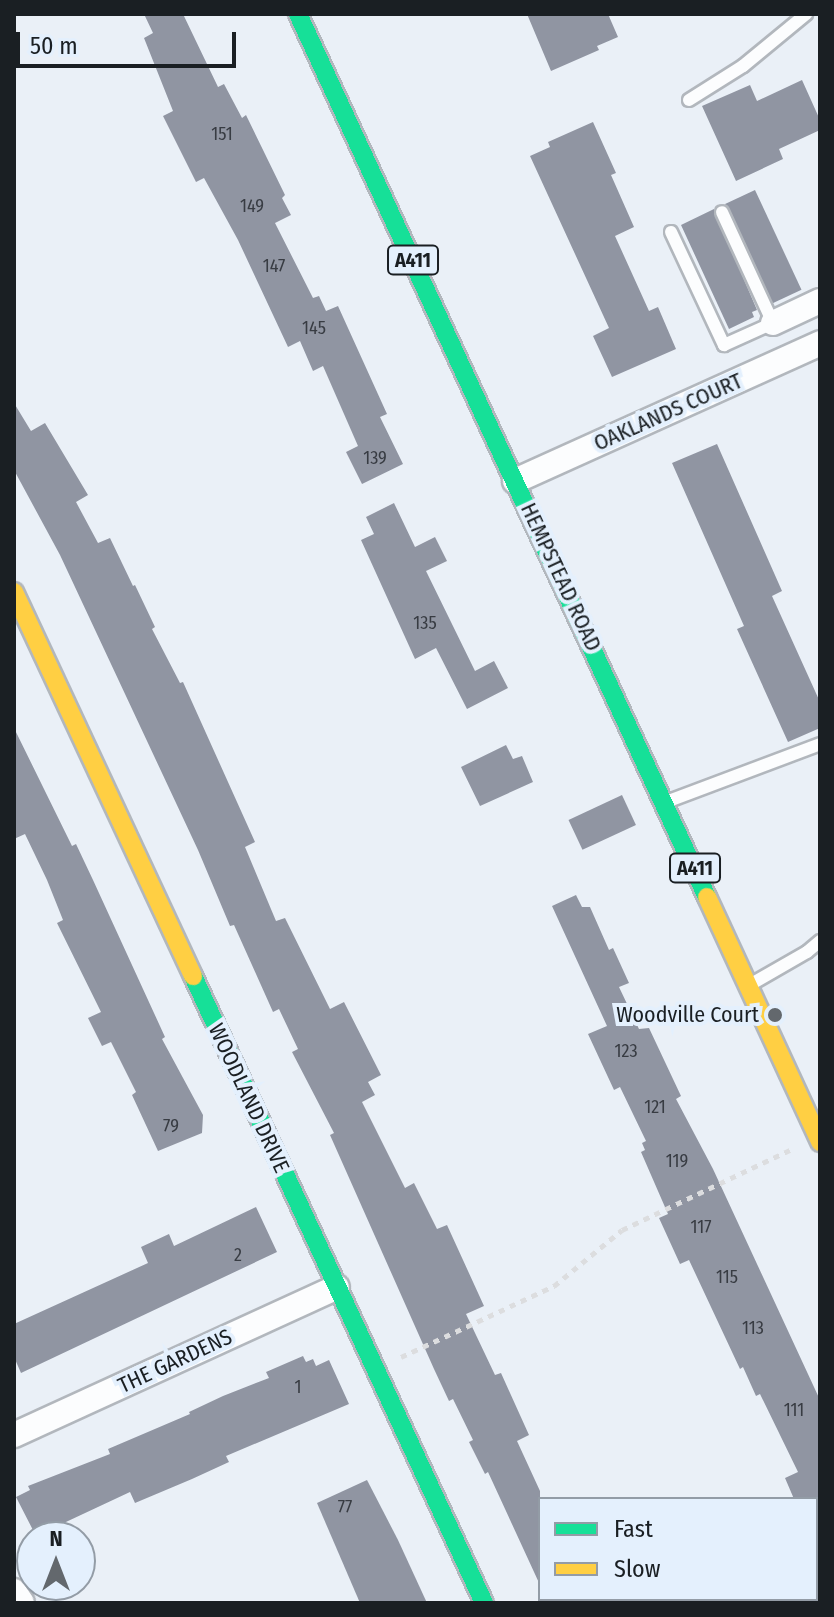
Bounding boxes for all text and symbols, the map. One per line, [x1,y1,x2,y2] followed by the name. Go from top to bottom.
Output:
[20,16,240,66] scale bar
[30,32,78,60] text: 50 m
[211,123,233,145] house number: 151
[240,195,264,217] house number: 149
[387,244,439,276] road number: A411
[263,255,285,277] house number: 147
[302,317,326,339] house number: 145
[590,367,746,457] street label: OAKLANDS COURT
[363,447,387,469] house number: 139
[515,499,607,655] street label: HEMPSTEAD ROAD
[413,612,437,634] house number: 135
[669,852,721,884] road number: A411
[616,1002,759,1028] place label: Woodville Court
[766,1006,784,1024] marker: Woodville Court
[203,1019,295,1177] street label: WOODLAND DRIVE
[614,1040,638,1062] house number: 123
[644,1096,666,1118] house number: 121
[163,1115,179,1137] house number: 79
[666,1150,688,1172] house number: 119
[690,1216,712,1238] house number: 117
[234,1244,242,1266] house number: 2
[716,1266,738,1288] house number: 115
[742,1317,764,1339] house number: 113
[114,1323,236,1399] street label: THE GARDENS
[294,1376,302,1398] house number: 1
[784,1399,804,1421] house number: 111
[338,1496,352,1518] house number: 77
[538,1497,818,1601] legend
[614,1515,653,1543] text: Fast
[16,1521,96,1601] north arrow
[49,1525,63,1552] text: N
[614,1555,660,1583] text: Slow

